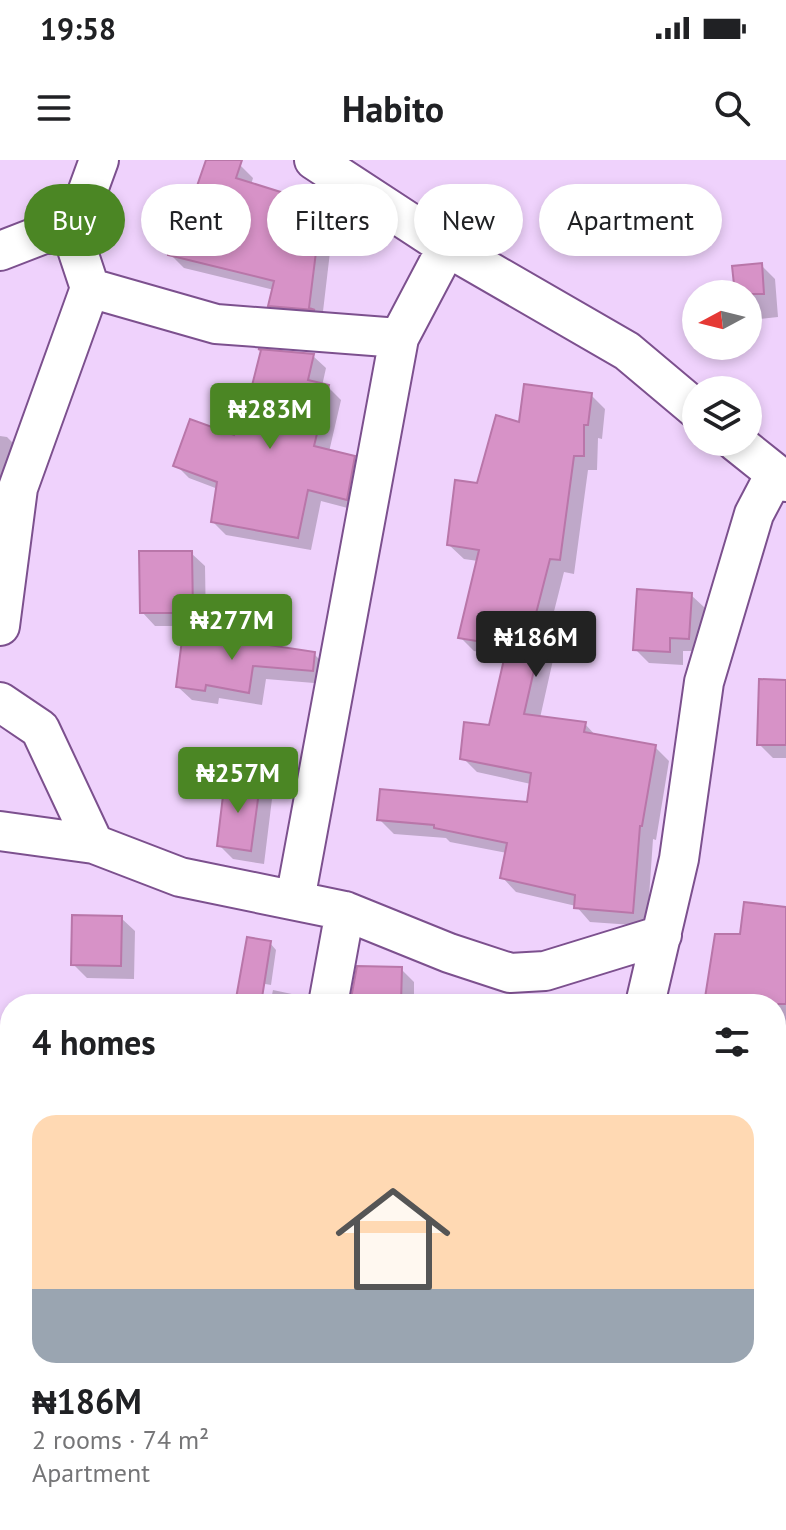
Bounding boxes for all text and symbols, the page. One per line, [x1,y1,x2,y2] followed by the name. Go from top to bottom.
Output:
[40,9,116,48] text: 19:58
[342,85,444,132] text: Habito
[32,86,76,130] icon: menu
[710,86,754,130] icon: search
[24,184,125,256] chip: Buy
[141,184,251,256] chip: Rent
[267,184,398,256] chip: Filters
[414,184,523,256] chip: New
[539,184,722,256] chip: Apartment
[682,280,762,360] north arrow
[682,280,762,456] map controls
[682,376,762,456] button: layers
[214,383,326,451] pin: ₦283M
[228,392,312,425] text: ₦283M
[176,594,288,662] pin: ₦277M
[190,603,274,636] text: ₦277M
[480,611,592,679] pin: ₦186M
[494,620,578,653] text: ₦186M
[182,747,294,815] pin: ₦257M
[196,756,280,789] text: ₦257M
[32,1020,156,1064] text: 4 homes
[710,1020,754,1064] icon: filters
[321,1167,465,1311] icon: home
[32,1379,142,1423] text: ₦186M
[32,1423,209,1456] text: 2 rooms · 74 m²
[32,1456,150,1489] text: Apartment

